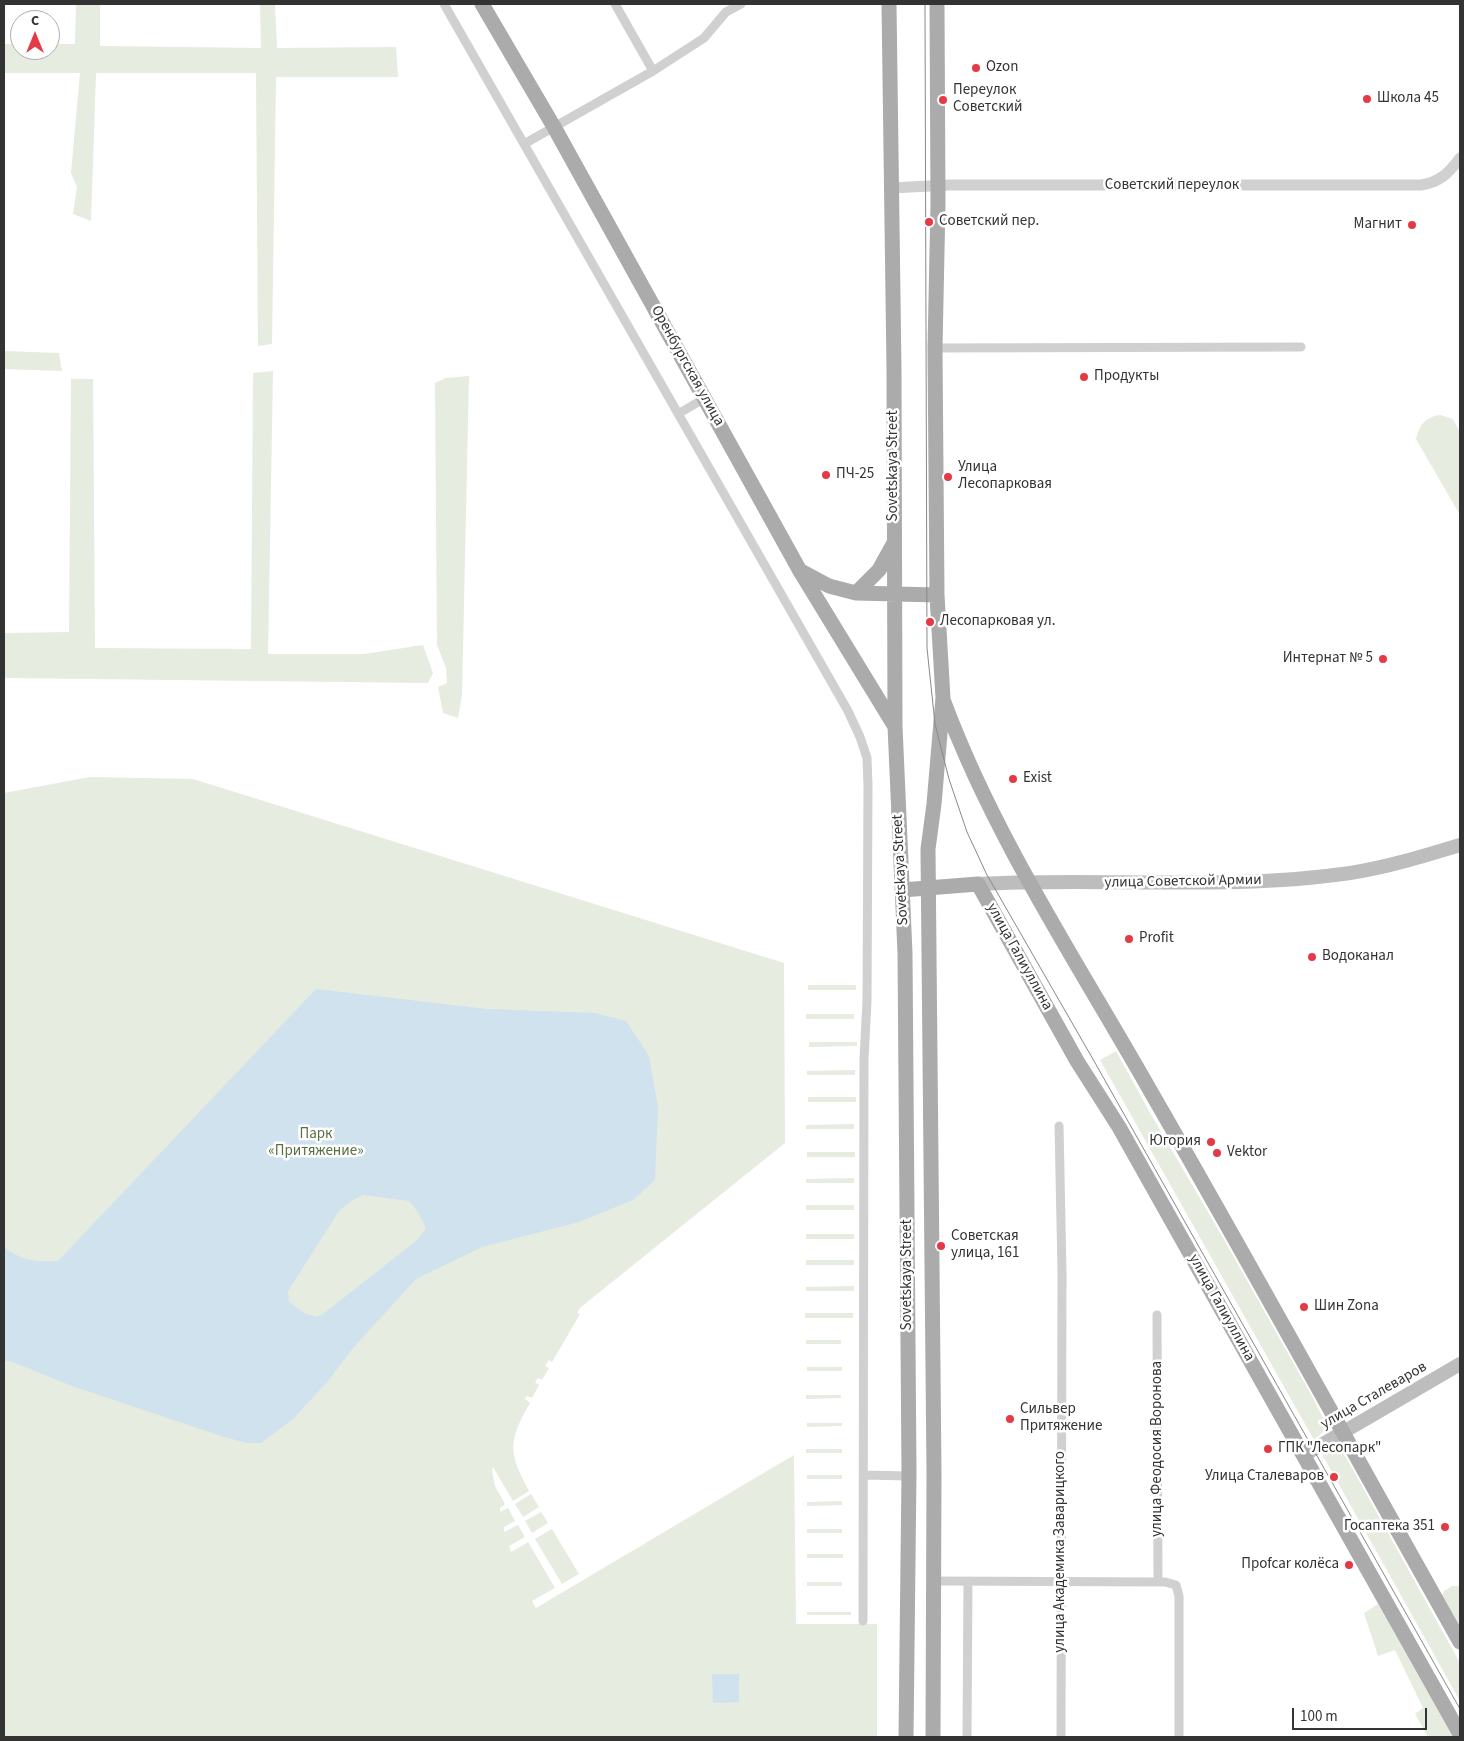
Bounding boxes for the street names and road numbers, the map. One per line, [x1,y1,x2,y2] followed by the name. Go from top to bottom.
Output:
[1105,177,1239,195] street label: Советский переулок
[646,303,728,429] street label: Оренбургская улица
[885,410,903,522] street label: Sovetskaya Street
[889,814,913,926] street label: Sovetskaya Street
[1104,872,1262,892] street label: улица Советской Армии
[982,900,1056,1014] street label: улица Галиуллина
[899,1219,917,1331] street label: Sovetskaya Street
[1184,1251,1258,1365] street label: улица Галиуллина
[1318,1358,1430,1434] street label: улица Сталеваров
[1149,1361,1167,1537] street label: улица Феодосия Воронова
[1052,1451,1070,1653] street label: улица Академика Заварицкого

